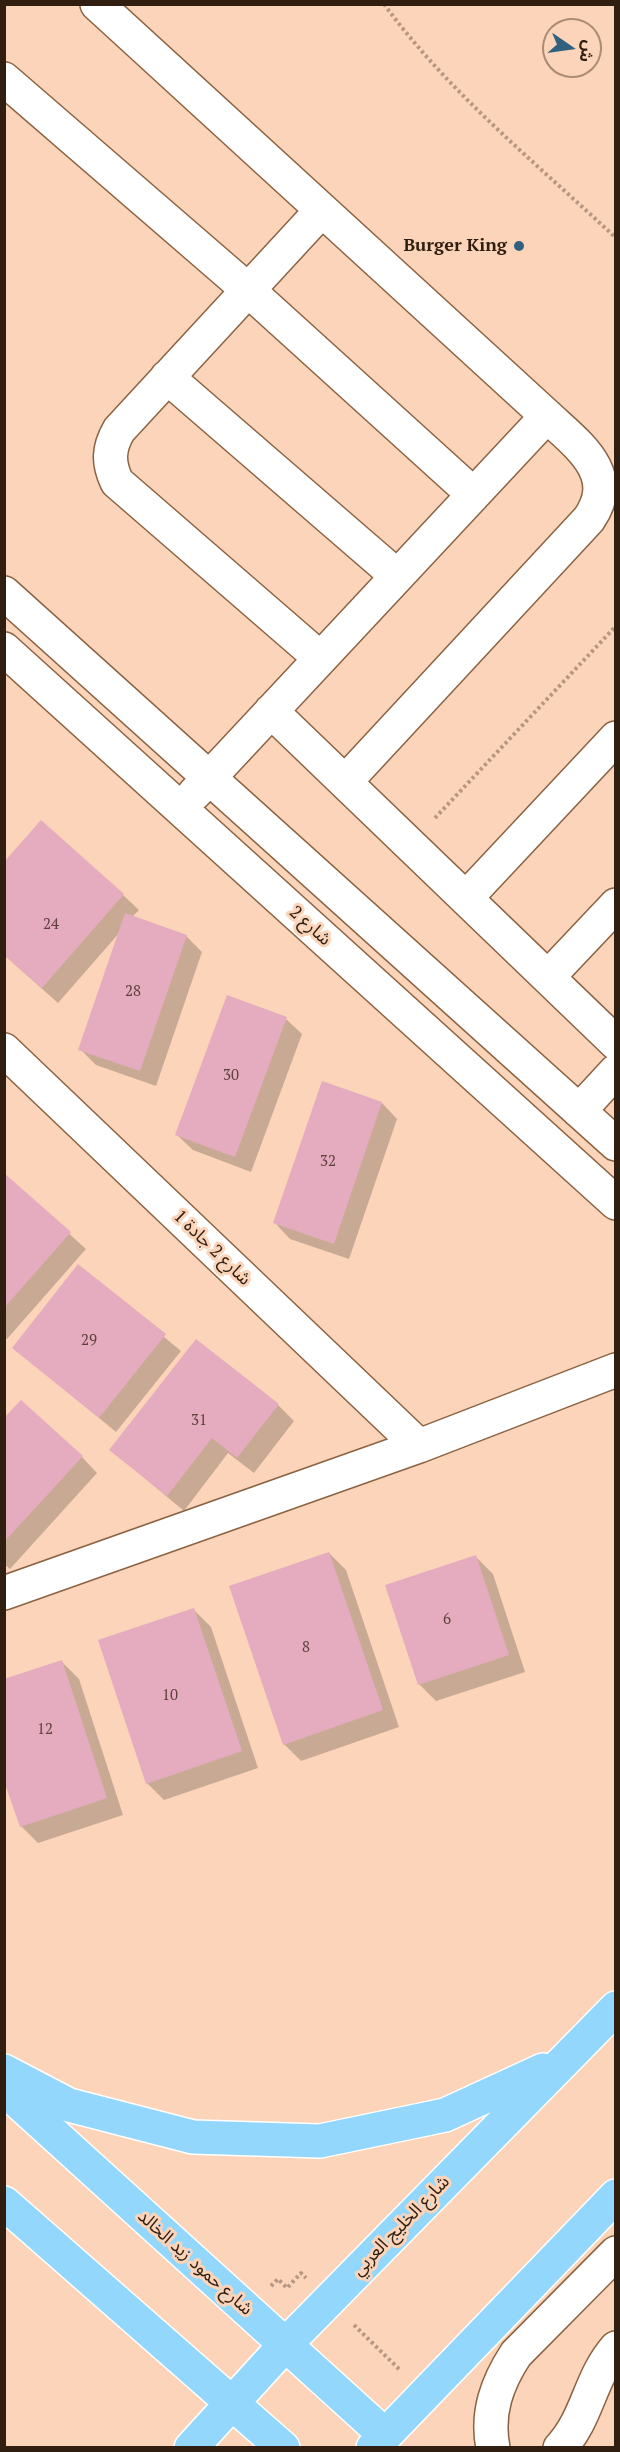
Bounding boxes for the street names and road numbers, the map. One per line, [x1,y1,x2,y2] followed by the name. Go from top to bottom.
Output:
[285,902,335,950] street label: شارع 2
[169,1206,255,1290] street label: شارع 2 جادة 1
[348,2171,454,2281] street label: شارع الخليج العربي
[133,2206,257,2320] street label: شارع حمود زيد الخالد

